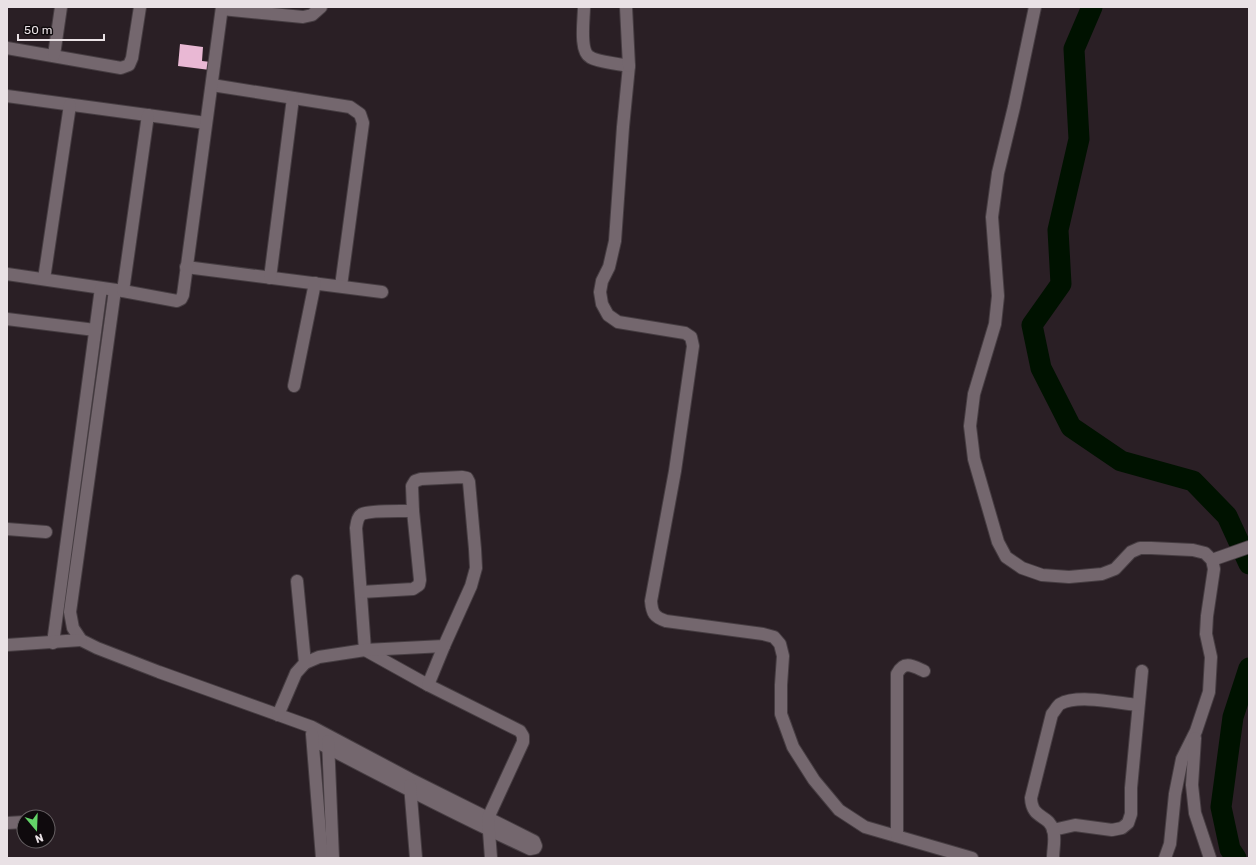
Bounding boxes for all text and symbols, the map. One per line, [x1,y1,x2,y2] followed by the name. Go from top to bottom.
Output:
[18,16,104,42] scale bar
[24,23,52,37] text: 50 m
[16,809,56,849] north arrow
[33,831,45,845] text: N

